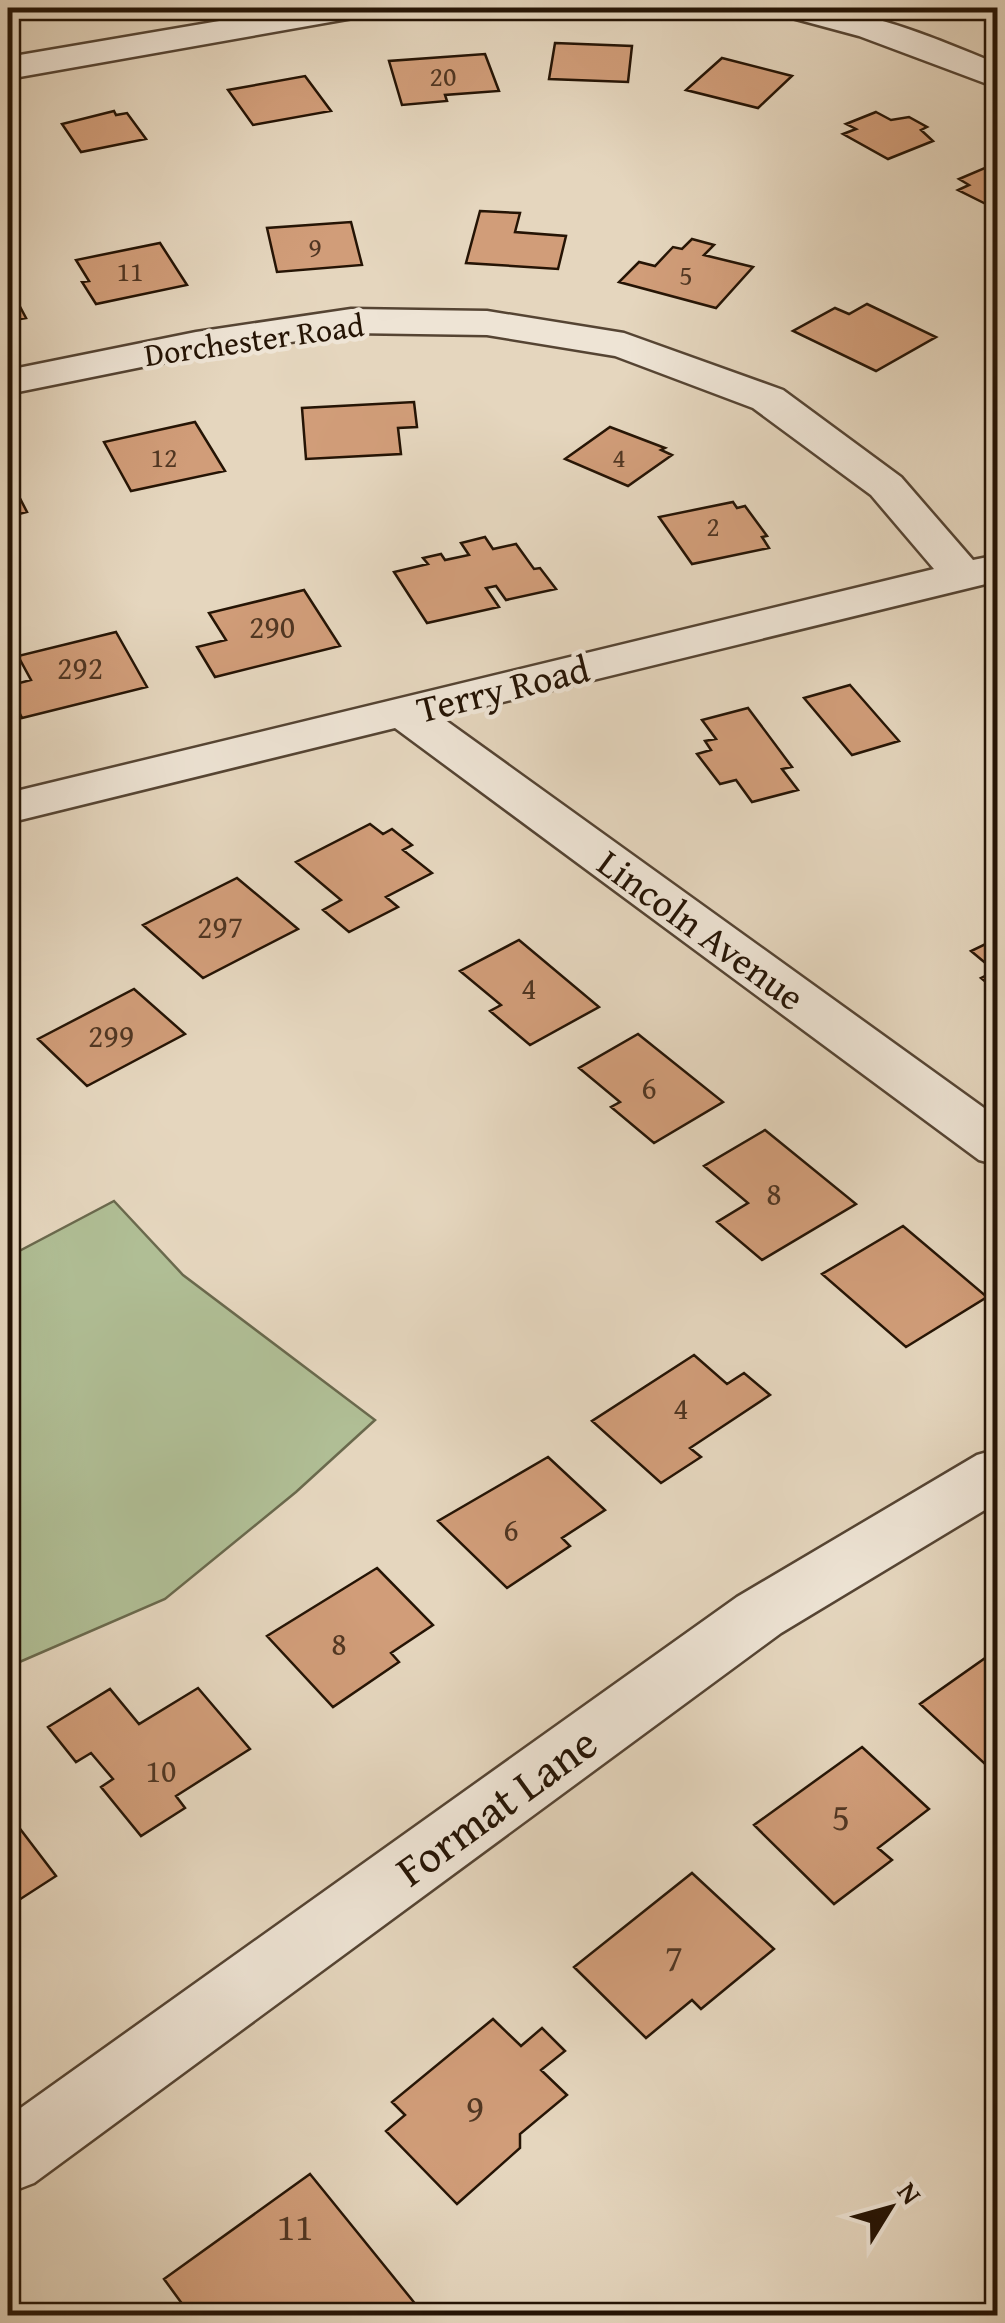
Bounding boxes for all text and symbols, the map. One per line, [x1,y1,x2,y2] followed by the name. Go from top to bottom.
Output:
[430,55,456,96] house number: 20
[308,226,322,267] house number: 9
[117,250,143,291] house number: 11
[679,254,693,295] house number: 5
[141,301,367,378] street label: Dorchester Road
[151,436,177,477] house number: 12
[612,436,626,477] house number: 4
[706,505,720,546] house number: 2
[249,603,295,650] house number: 290
[411,639,595,736] street label: Terry Road
[57,644,103,691] house number: 292
[586,835,817,1024] street label: Lincoln Avenue
[197,903,243,950] house number: 297
[521,964,537,1011] house number: 4
[88,1012,134,1059] house number: 299
[641,1064,657,1111] house number: 6
[766,1170,782,1217] house number: 8
[673,1384,689,1431] house number: 4
[503,1506,519,1553] house number: 6
[331,1620,347,1667] house number: 8
[381,1710,610,1901] street label: Format Lane
[146,1747,176,1794] house number: 10
[832,1788,850,1844] house number: 5
[665,1929,683,1985] house number: 7
[466,2080,484,2136] house number: 9
[840,2158,940,2258] north arrow
[888,2173,933,2213] text: N
[277,2198,313,2254] house number: 11

